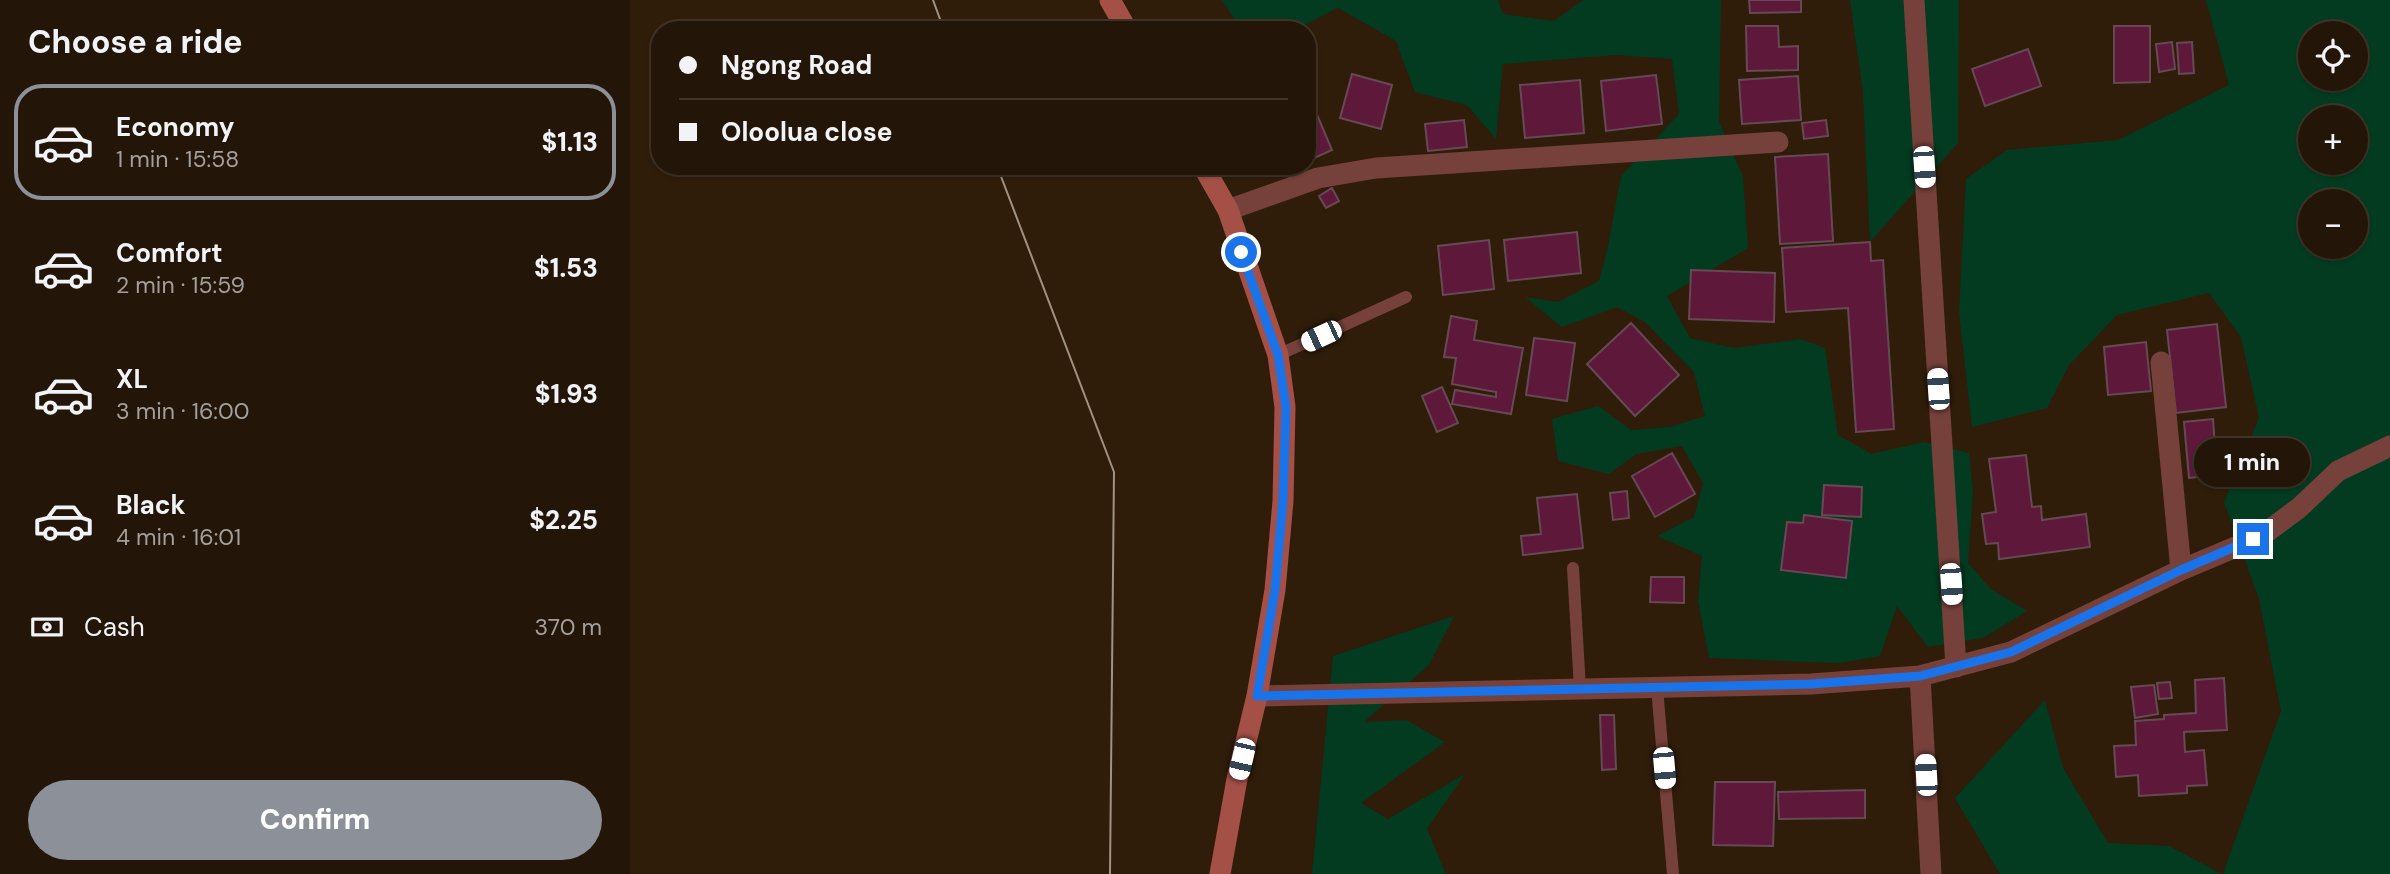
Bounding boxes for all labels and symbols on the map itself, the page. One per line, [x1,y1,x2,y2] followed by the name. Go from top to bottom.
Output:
[1913,145,1936,189] car
[1225,236,1257,268] route start
[1298,318,1345,354] car
[1927,367,1950,411] car
[2195,438,2311,486] callout: 1 min
[2237,523,2269,555] route end
[1940,562,1963,606] car
[1228,736,1257,782] car
[1652,746,1677,790] car
[1915,753,1938,797] car

